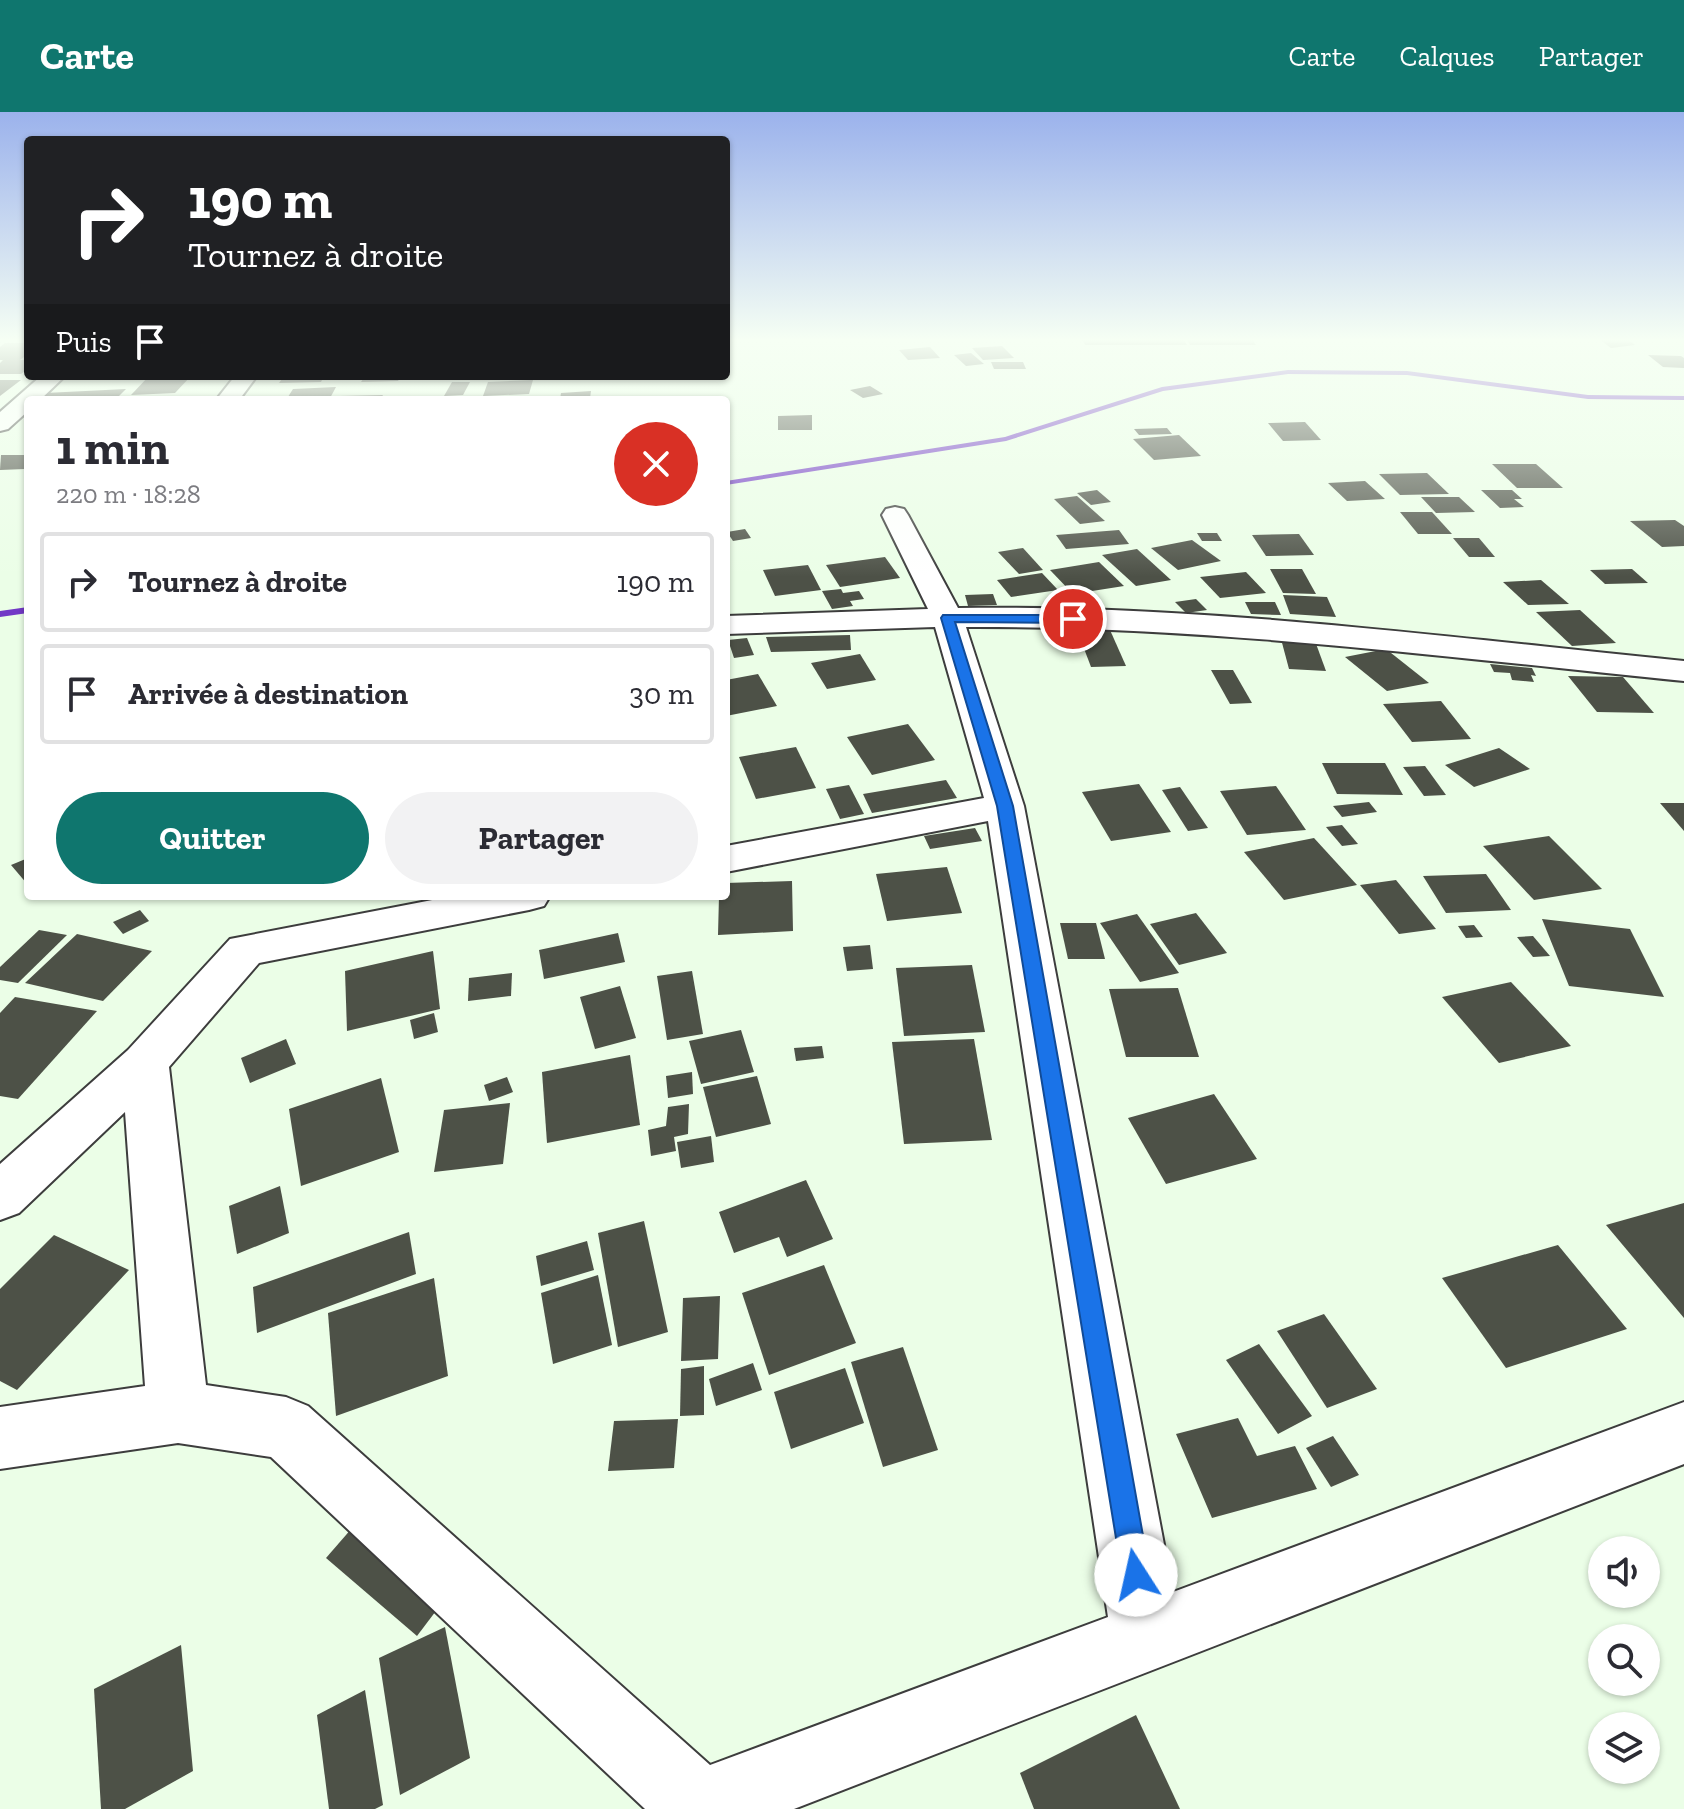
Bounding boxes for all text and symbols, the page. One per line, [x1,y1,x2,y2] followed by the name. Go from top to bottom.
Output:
[40,33,134,79] text: Carte
[1289,40,1355,73] text: Carte
[1399,40,1495,73] text: Calques
[1539,40,1644,73] text: Partager
[188,165,332,232] text: 190 m
[56,168,160,272] icon: right
[188,233,444,276] text: Tournez à droite
[128,320,172,364] icon: arrive
[56,324,112,360] text: Puis
[56,419,169,476] text: 1 min
[614,422,698,506] button: close
[56,478,201,510] text: 220 m · 18:28
[60,560,104,604] icon: right
[128,564,347,600] text: Tournez à droite
[617,564,694,600] text: 190 m
[1039,585,1107,653] pin
[1051,597,1095,641] icon: arrive
[60,672,104,716] icon: arrive
[128,676,408,712] text: Arrivée à destination
[629,676,694,712] text: 30 m
[56,792,369,884] button: Quitter
[385,792,698,884] button: Partager
[1094,1533,1178,1617] position arrow
[1588,1536,1660,1784] map controls
[1588,1536,1660,1608] button: sound
[1588,1624,1660,1696] button: search
[1588,1712,1660,1784] button: layers

